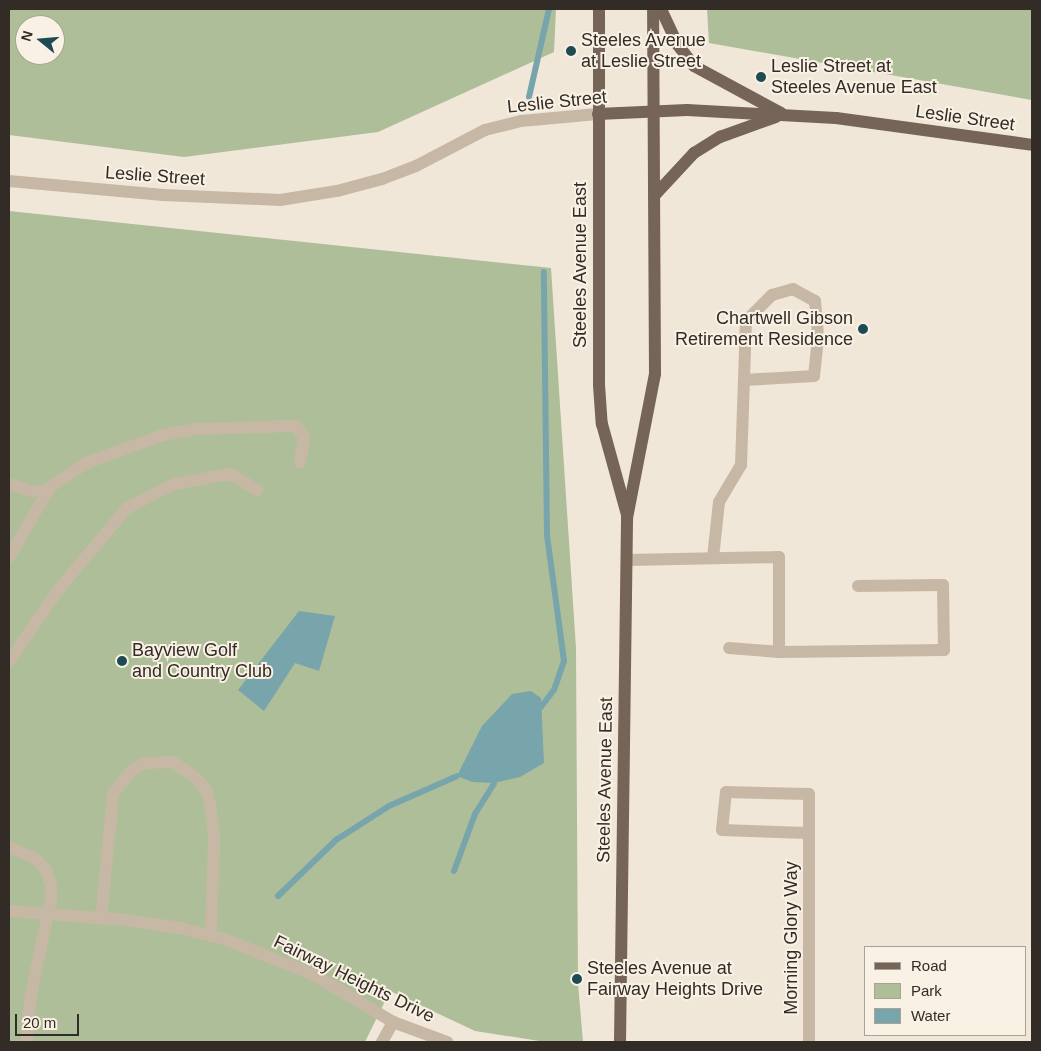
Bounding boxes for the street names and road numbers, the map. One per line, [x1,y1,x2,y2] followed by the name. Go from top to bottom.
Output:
[506,86,608,118] street label: Leslie Street
[914,100,1016,136] street label: Leslie Street
[104,162,206,190] street label: Leslie Street
[569,182,591,348] street label: Steeles Avenue East
[593,696,617,864] street label: Steeles Avenue East
[780,861,802,1015] street label: Morning Glory Way
[270,931,438,1027] street label: Fairway Heights Drive

